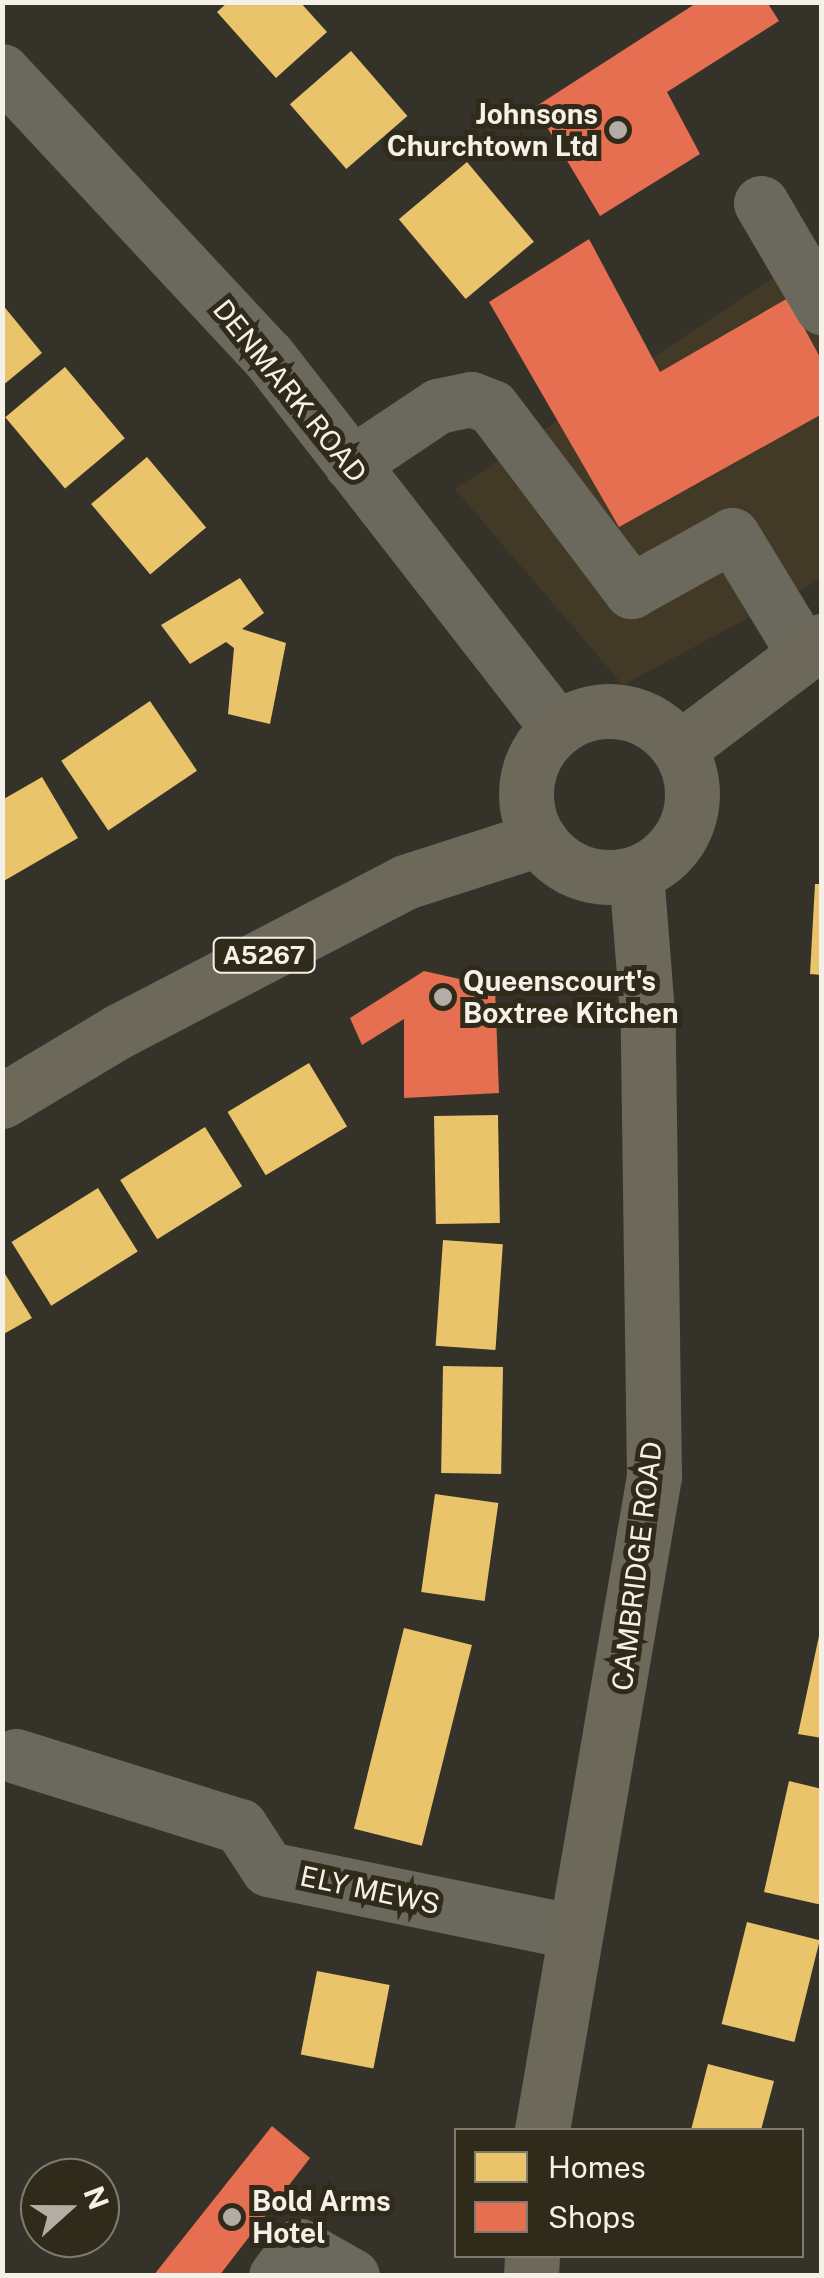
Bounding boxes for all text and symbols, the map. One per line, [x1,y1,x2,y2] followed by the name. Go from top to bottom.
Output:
[387,97,598,163] place label: Johnsons Churchtown Ltd
[607,119,629,141] marker: Johnsons Churchtown Ltd
[206,293,374,489] street label: DENMARK ROAD
[212,935,316,975] road number: A5267
[463,964,679,1030] place label: Queenscourt's Boxtree Kitchen
[432,986,454,1008] marker: Queenscourt's Boxtree Kitchen
[605,1439,669,1693] street label: CAMBRIDGE ROAD
[297,1859,443,1921] street label: ELY MEWS
[454,2128,804,2258] legend
[548,2149,646,2185] text: Homes
[20,2158,120,2258] north arrow
[77,2182,116,2214] text: N
[252,2184,391,2250] place label: Bold Arms Hotel
[548,2199,635,2235] text: Shops
[221,2206,243,2228] marker: Bold Arms Hotel

